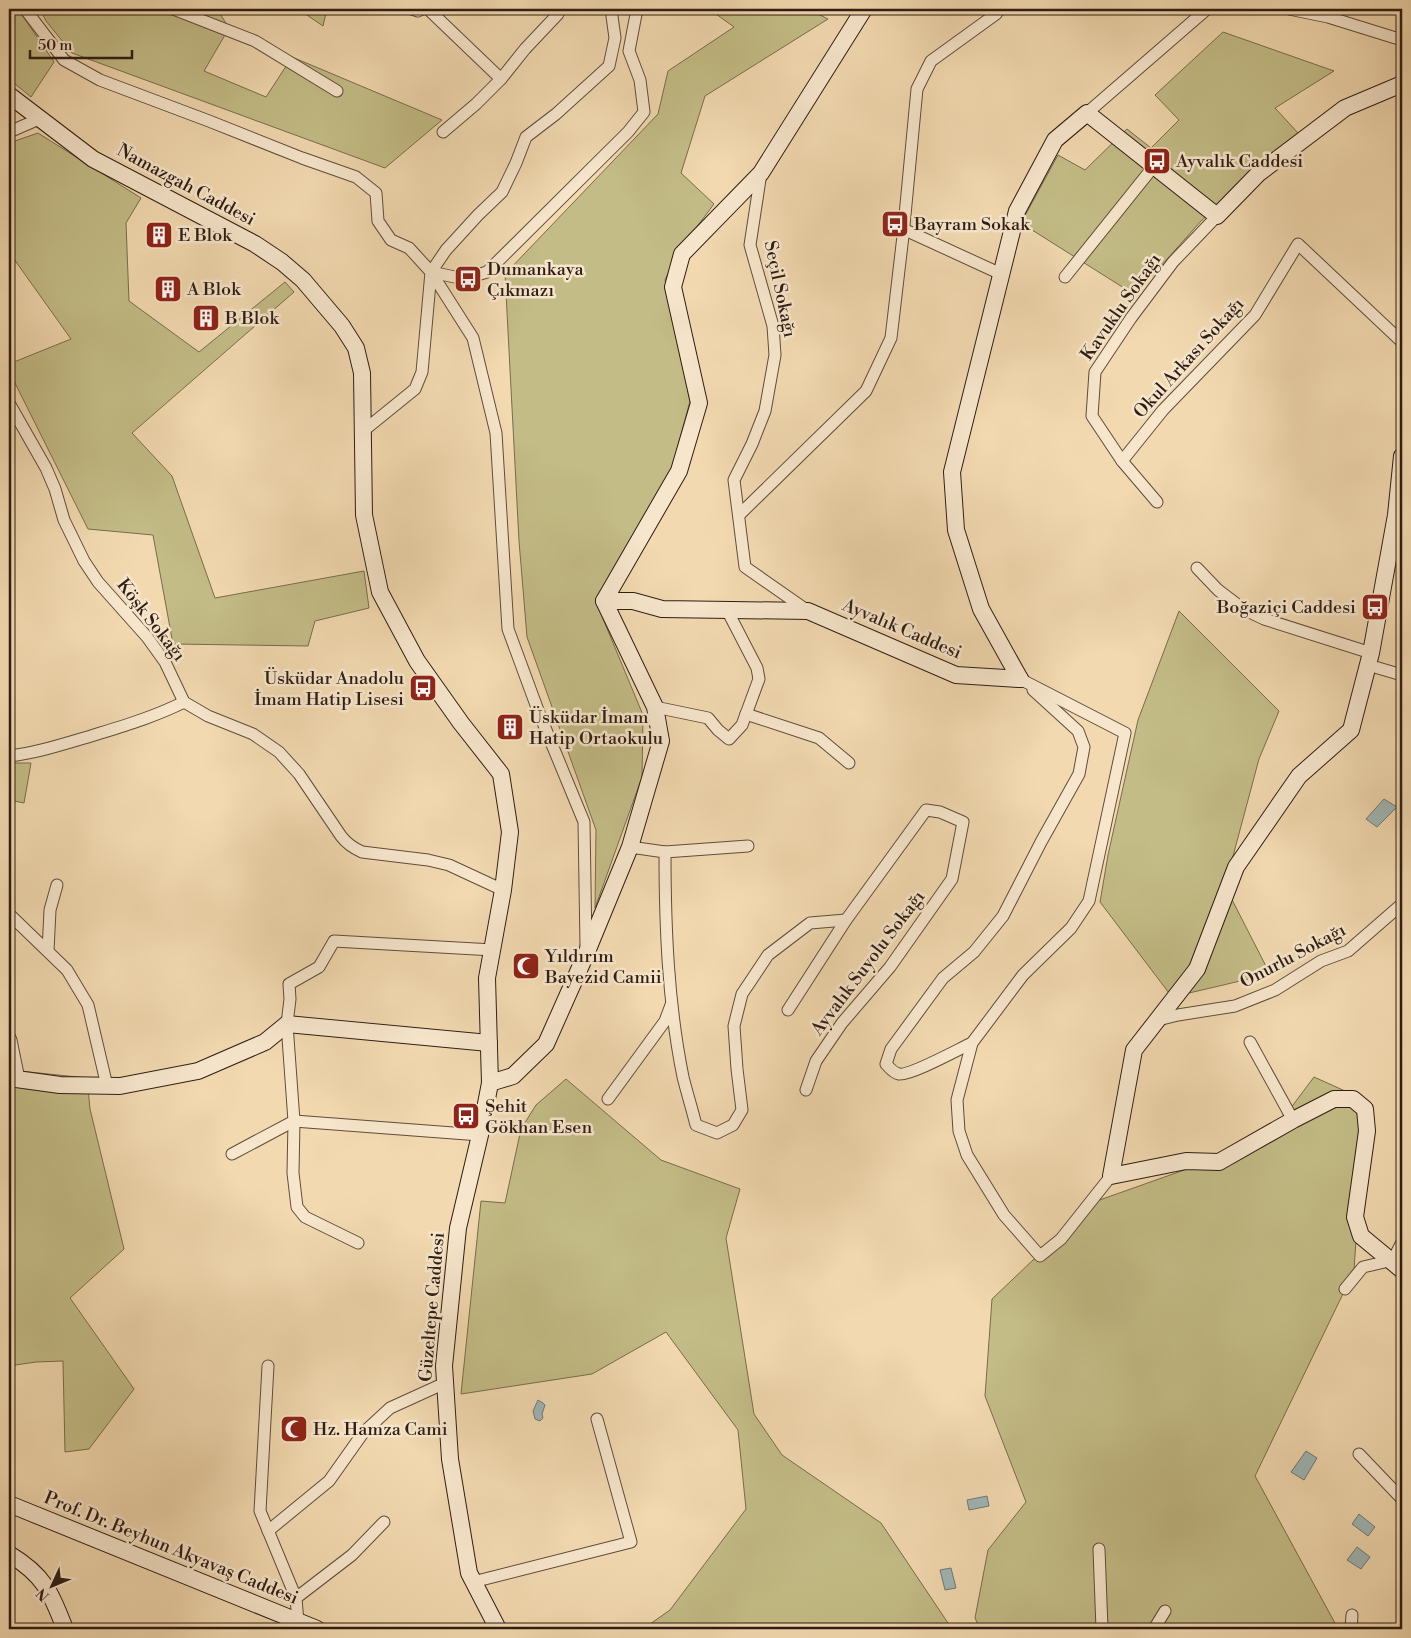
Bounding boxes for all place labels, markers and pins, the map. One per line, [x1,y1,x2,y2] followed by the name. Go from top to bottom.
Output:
[1142,146,1172,176] bus stop icon: Ayvalık Caddesi
[1175,150,1303,173] place label: Ayvalık Caddesi
[880,209,910,239] bus stop icon: Bayram Sokak
[913,213,1031,236] place label: Bayram Sokak
[144,220,174,250] building icon: E Blok
[178,224,233,247] place label: E Blok
[487,258,584,302] place label: Dumankaya Çıkmazı
[453,264,483,294] bus stop icon: Dumankaya Çıkmazı
[153,274,183,304] building icon: A Blok
[186,278,242,301] place label: A Blok
[191,303,221,333] building icon: B Blok
[224,307,280,330] place label: B Blok
[1360,592,1390,622] bus stop icon: Boğaziçi Caddesi
[1216,596,1356,619] place label: Boğaziçi Caddesi
[254,667,405,711] place label: Üsküdar Anadolu İmam Hatip Lisesi
[408,673,438,703] bus stop icon: Üsküdar Anadolu İmam Hatip Lisesi
[529,706,664,750] place label: Üsküdar İmam Hatip Ortaokulu
[495,712,525,742] building icon: Üsküdar İmam Hatip Ortaokulu
[544,945,662,989] place label: Yıldırım Bayezid Camii
[511,951,541,981] mosque icon: Yıldırım Bayezid Camii
[485,1095,592,1139] place label: Şehit Gökhan Esen
[451,1101,481,1131] bus stop icon: Şehit Gökhan Esen
[279,1414,309,1444] mosque icon: Hz. Hamza Cami
[313,1418,448,1441] place label: Hz. Hamza Cami

